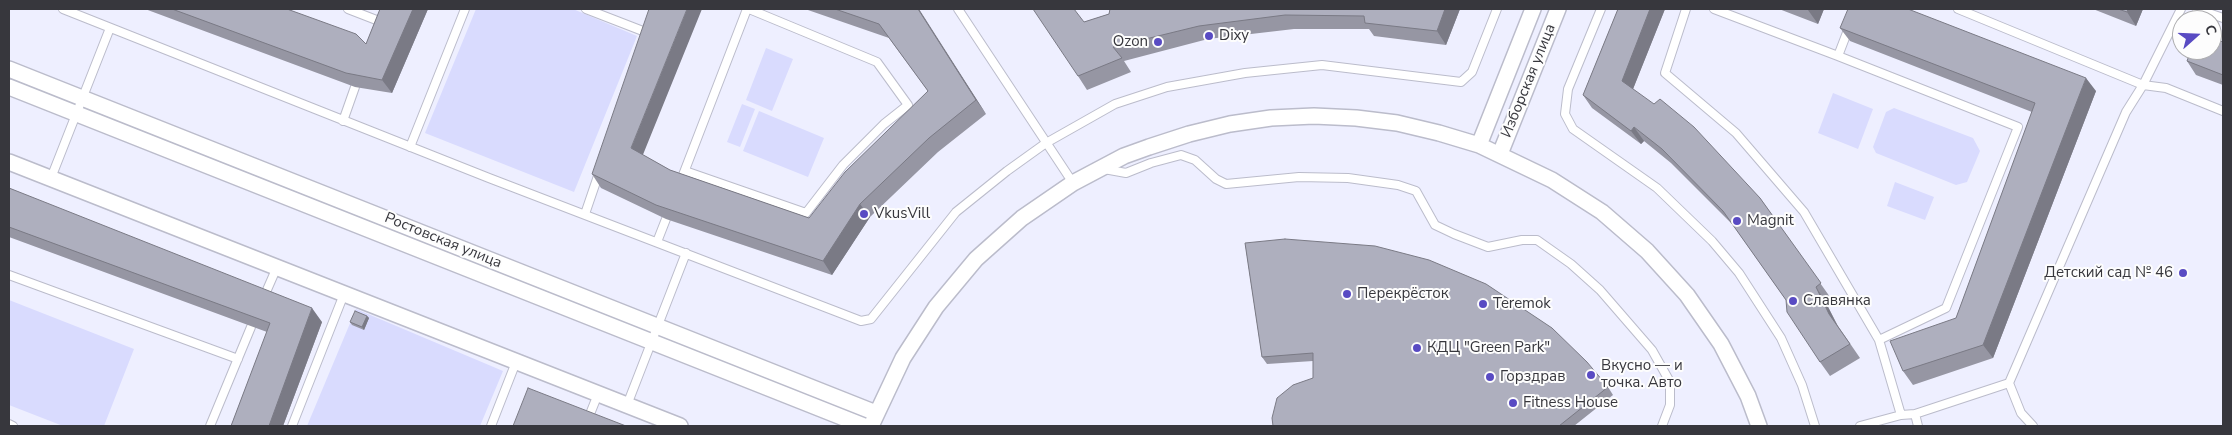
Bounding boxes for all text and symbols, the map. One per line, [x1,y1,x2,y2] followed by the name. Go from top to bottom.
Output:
[2172,10,2222,60] north arrow
[1498,21,1560,141] street label: Изборская улица
[2200,22,2221,38] text: С
[1219,27,1249,45] place label: Dixy
[1203,30,1215,42] marker: Dixy
[1113,33,1148,51] place label: Ozon
[1152,36,1164,48] marker: Ozon
[874,205,930,223] place label: VkusVill
[858,208,870,220] marker: VkusVill
[382,209,504,273] street label: Ростовская улица
[1747,212,1794,230] place label: Magnit
[1731,215,1743,227] marker: Magnit
[2044,264,2173,282] place label: Детский сад № 46
[2177,267,2189,279] marker: Детский сад № 46
[1357,285,1449,303] place label: Перекрёсток
[1341,288,1353,300] marker: Перекрёсток
[1803,292,1871,310] place label: Славянка
[1493,295,1551,313] place label: Teremok
[1787,295,1799,307] marker: Славянка
[1477,298,1489,310] marker: Teremok
[1427,339,1550,357] place label: КДЦ "Green Park"
[1411,342,1423,354] marker: КДЦ "Green Park"
[1601,357,1683,392] place label: Вкусно — и точка. Авто
[1500,368,1565,386] place label: Горздрав
[1585,369,1597,381] marker: Вкусно — и точка. Авто
[1484,371,1496,383] marker: Горздрав
[1523,394,1618,412] place label: Fitness House
[1507,397,1519,409] marker: Fitness House

